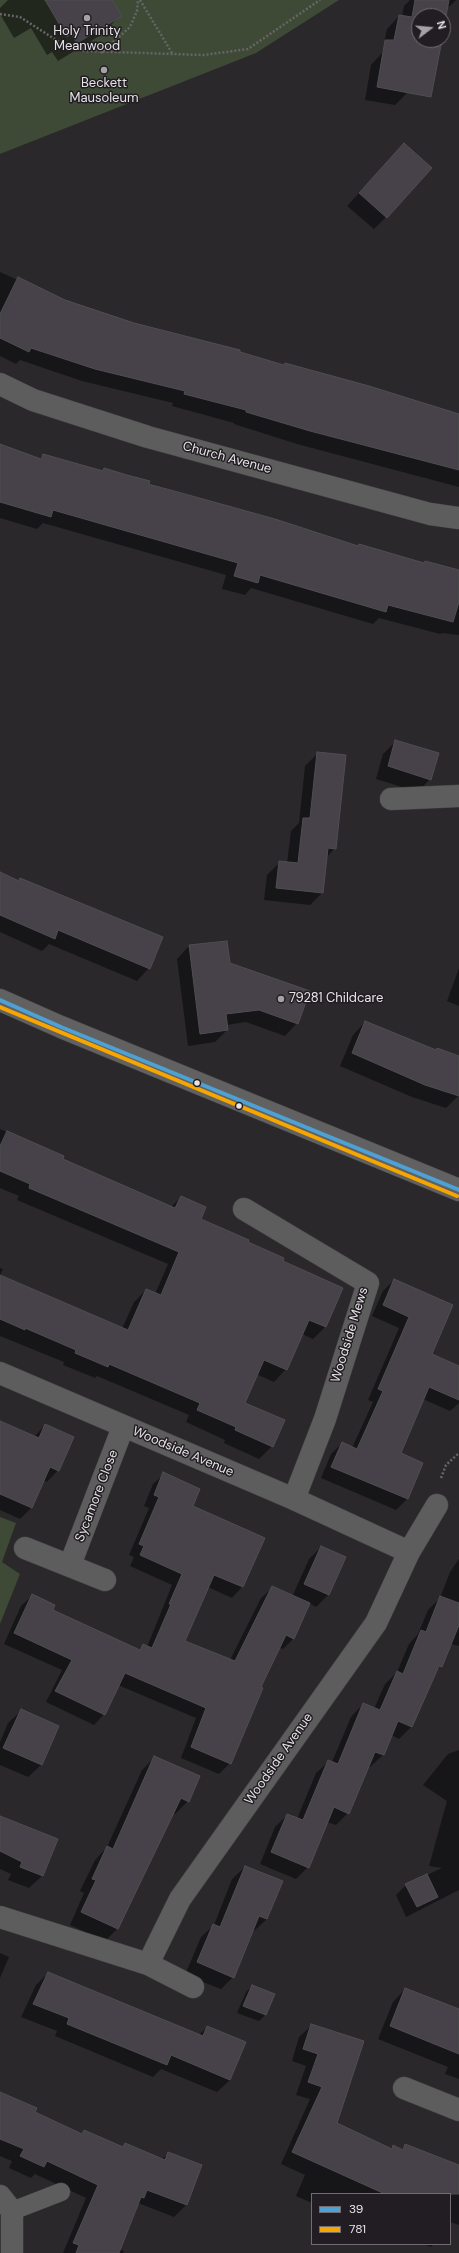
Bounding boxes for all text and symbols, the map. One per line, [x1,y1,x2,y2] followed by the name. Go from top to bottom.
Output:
[411,8,451,48] north arrow
[82,13,92,23] marker: Holy Trinity Meanwood
[434,19,449,31] text: N
[53,24,121,55] place label: Holy Trinity Meanwood
[99,65,109,75] marker: Beckett Mausoleum
[69,76,139,107] place label: Beckett Mausoleum
[181,439,273,477] street label: Church Avenue
[289,991,383,1007] place label: 79281 Childcare
[276,994,286,1004] marker: 79281 Childcare
[192,1078,202,1088] unlabelled marker
[234,1101,244,1111] unlabelled marker
[328,1286,372,1384] street label: Woodside Mews
[130,1424,236,1480] street label: Woodside Avenue
[72,1448,122,1544] street label: Sycamore Close
[242,1710,316,1808] street label: Woodside Avenue
[311,2193,451,2245] legend
[349,2201,363,2217] text: 39
[349,2221,366,2237] text: 781

